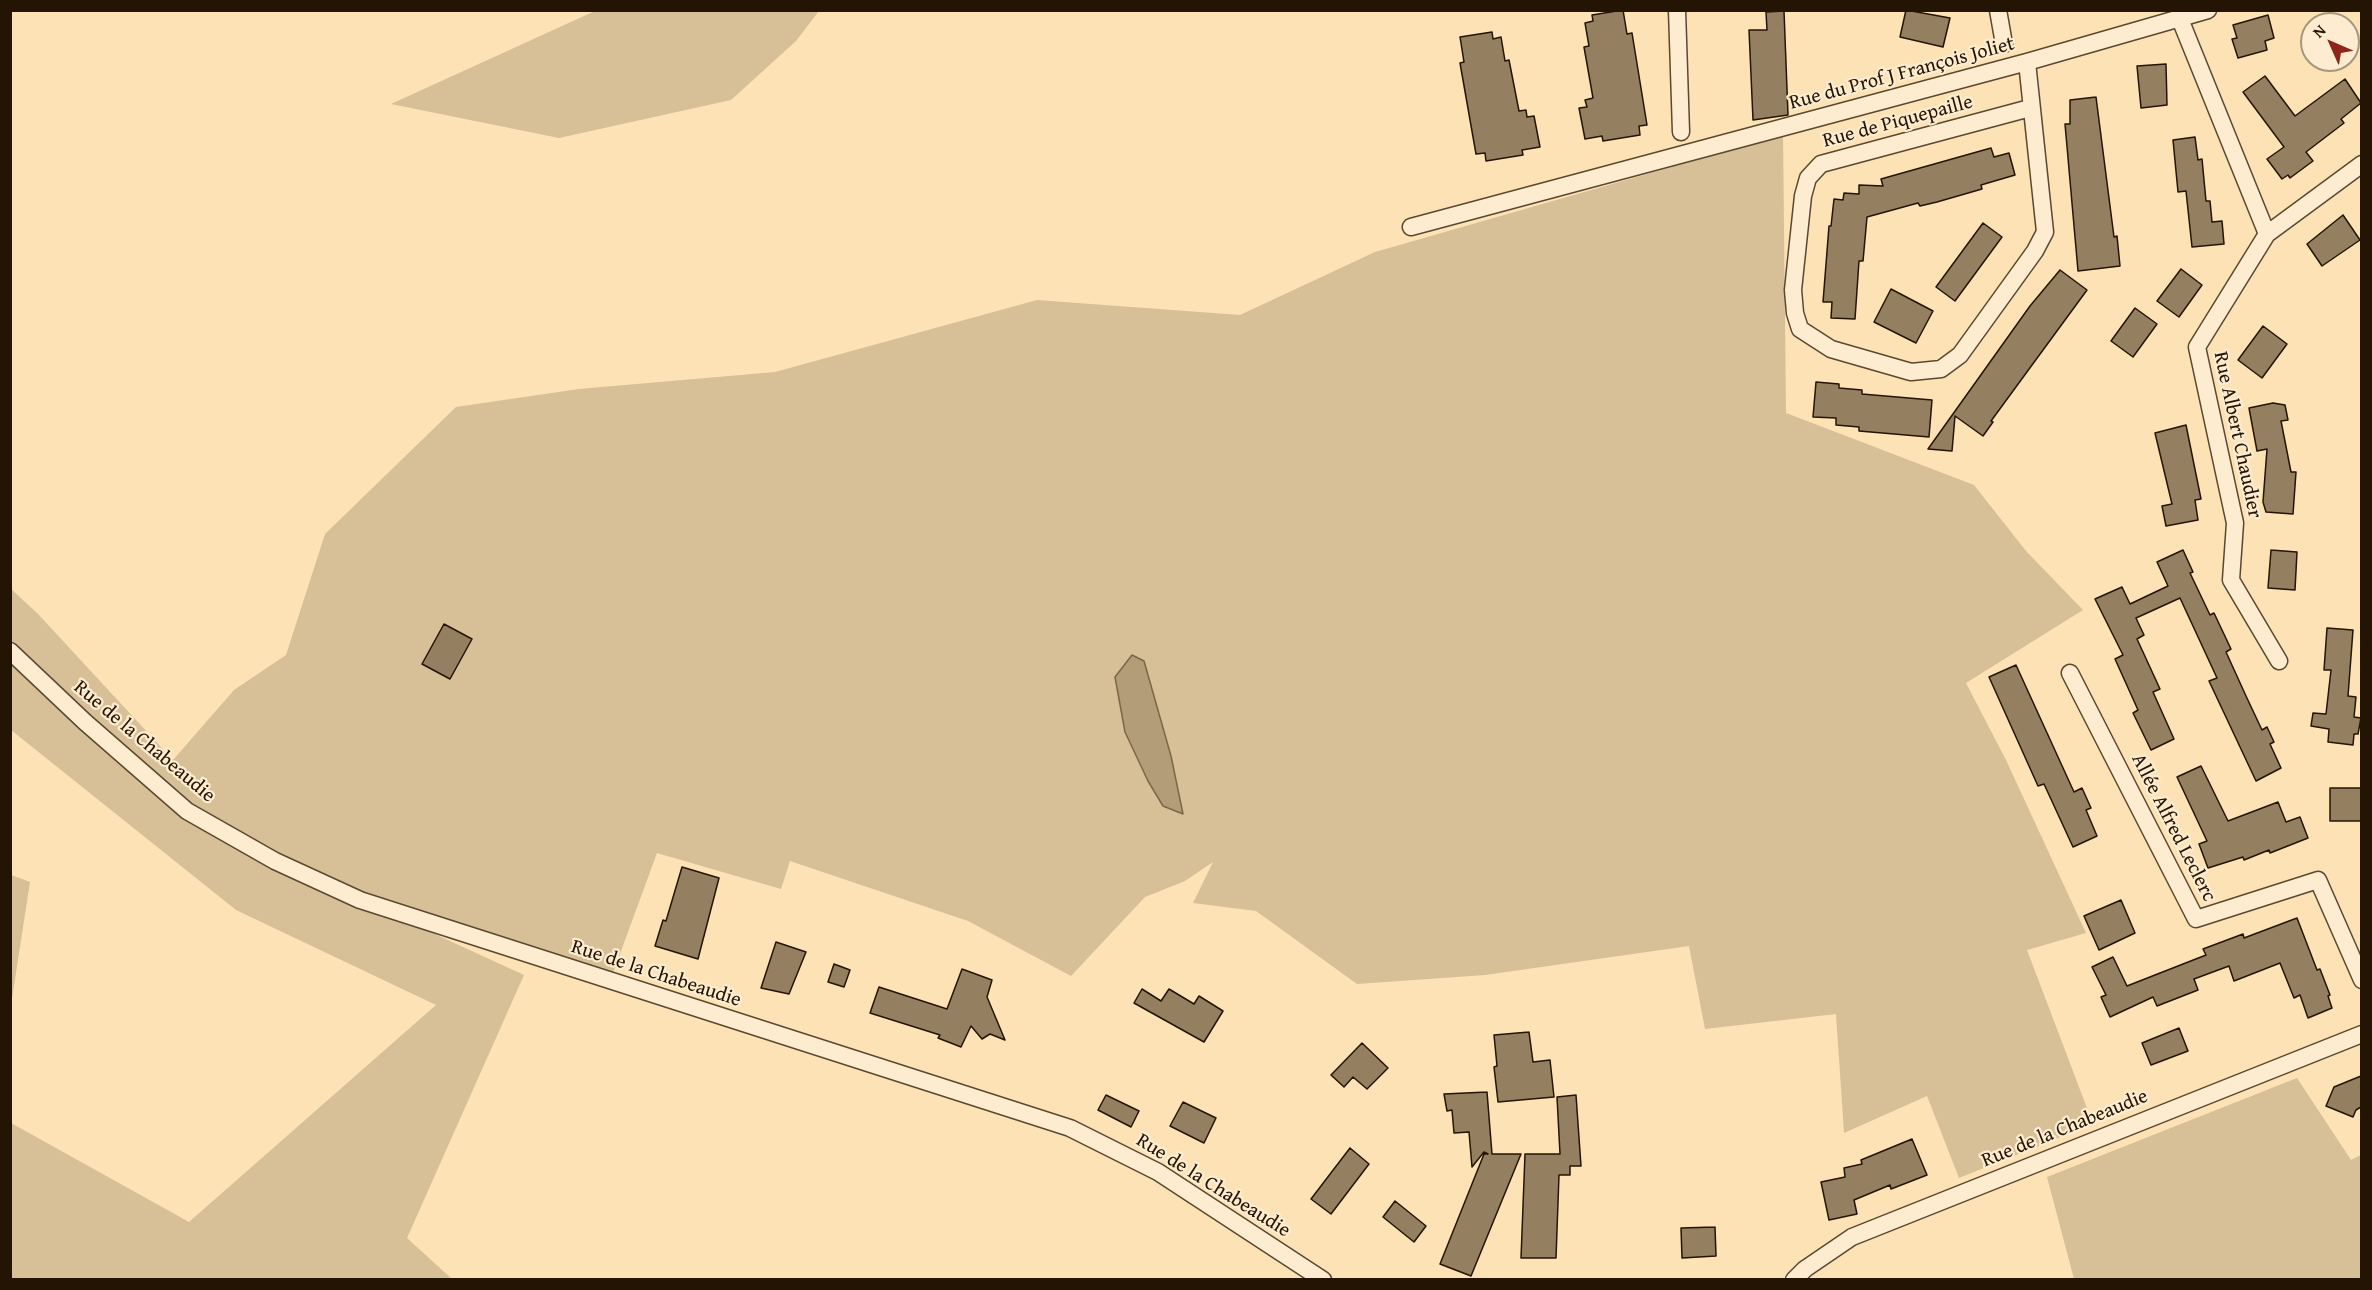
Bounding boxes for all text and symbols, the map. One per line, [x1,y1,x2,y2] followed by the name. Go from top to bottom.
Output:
[2300,12,2360,72] north arrow
[2306,18,2331,43] text: N
[1787,32,2017,116] street label: Rue du Prof J François Joliet
[1820,90,1976,154] street label: Rue de Piquepaille
[2208,350,2266,520] street label: Rue Albert Chaudier
[68,676,220,808] street label: Rue de la Chabeaudie
[2125,750,2221,906] street label: Allée Alfred Leclerc
[568,935,744,1013] street label: Rue de la Chabeaudie
[1978,1085,2152,1173] street label: Rue de la Chabeaudie
[1131,1129,1295,1243] street label: Rue de la Chabeaudie

